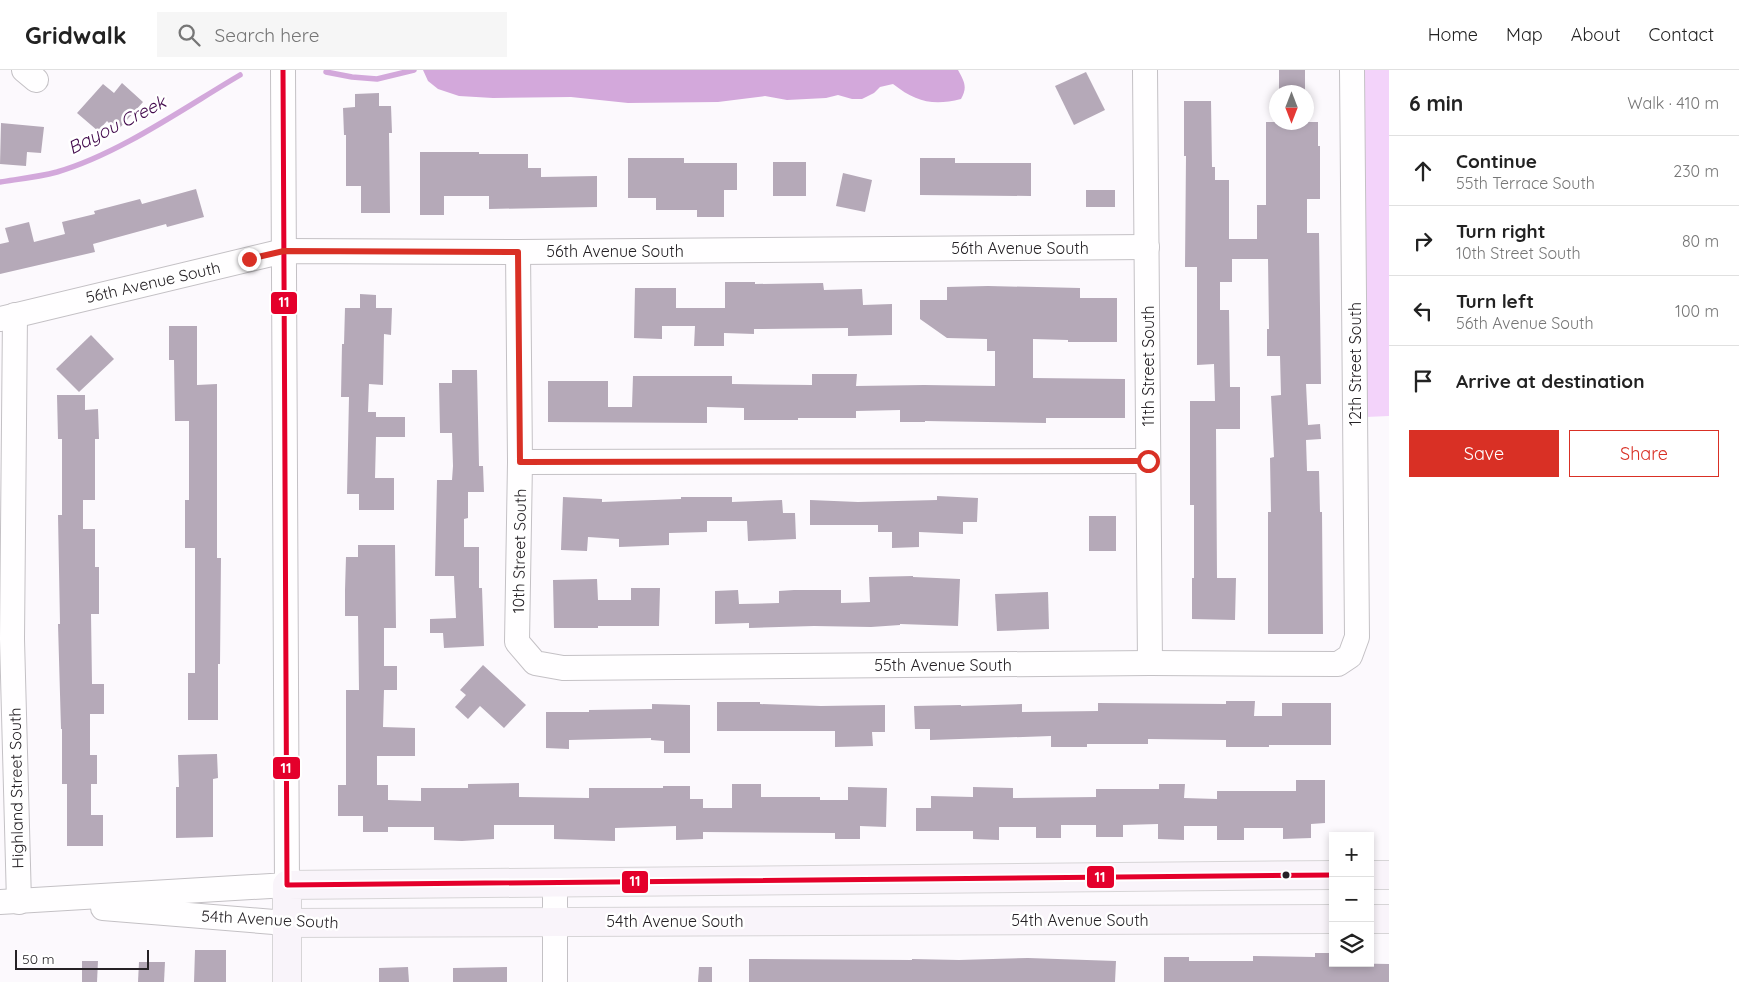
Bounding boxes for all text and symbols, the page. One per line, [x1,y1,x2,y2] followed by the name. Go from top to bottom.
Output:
[157,12,507,57] search box
[25,20,127,50] text: Gridwalk
[175,21,203,49] icon: search
[215,23,319,47] text: Search here
[1428,23,1478,46] text: Home
[1506,23,1543,46] text: Map
[1571,23,1621,46] text: About
[1649,23,1714,46] text: Contact
[1269,85,1314,130] north arrow
[64,89,171,159] water label: Bayou Creek
[1409,90,1463,116] text: 6 min
[1627,93,1719,113] text: Walk · 410 m
[1456,149,1537,173] text: Continue
[1409,157,1437,185] icon: ahead
[1673,161,1719,181] text: 230 m
[1456,173,1595,193] text: 55th Terrace South
[1456,219,1545,243] text: Turn right
[1409,227,1437,255] icon: right
[1682,231,1719,251] text: 80 m
[951,238,1089,258] street label: 56th Avenue South
[546,241,684,261] street label: 56th Avenue South
[1456,243,1581,263] text: 10th Street South
[238,248,261,271] route end
[84,257,222,307] street label: 56th Avenue South
[1456,289,1534,313] text: Turn left
[270,291,298,315] line badge: 11
[279,293,289,311] text: 11
[1409,297,1437,325] icon: left
[1675,301,1719,321] text: 100 m
[1345,302,1365,426] street label: 12th Street South
[1138,305,1158,427] street label: 11th Street South
[1456,313,1594,333] text: 56th Avenue South
[1409,367,1437,395] icon: arrive
[1456,369,1645,393] text: Arrive at destination
[1409,430,1559,477] button: Save
[1569,430,1719,477] button: Share
[1137,450,1160,473] route start
[508,488,530,614] street label: 10th Street South
[874,655,1012,675] street label: 55th Avenue South
[5,707,27,869] street label: Highland Street South
[272,756,301,780] line badge: 11
[281,759,291,777] text: 11
[1329,832,1374,967] map controls
[1329,832,1374,877] button: +
[1086,865,1115,889] line badge: 11
[1095,868,1105,886] text: 11
[621,870,649,894] line badge: 11
[1281,870,1291,880] unlabelled marker
[630,872,640,890] text: 11
[1329,877,1374,922] button: −
[201,905,339,933] street label: 54th Avenue South
[1011,910,1149,930] street label: 54th Avenue South
[606,911,744,931] street label: 54th Avenue South
[1329,922,1374,967] button: layers
[15,947,149,970] scale bar
[22,950,55,968] text: 50 m

